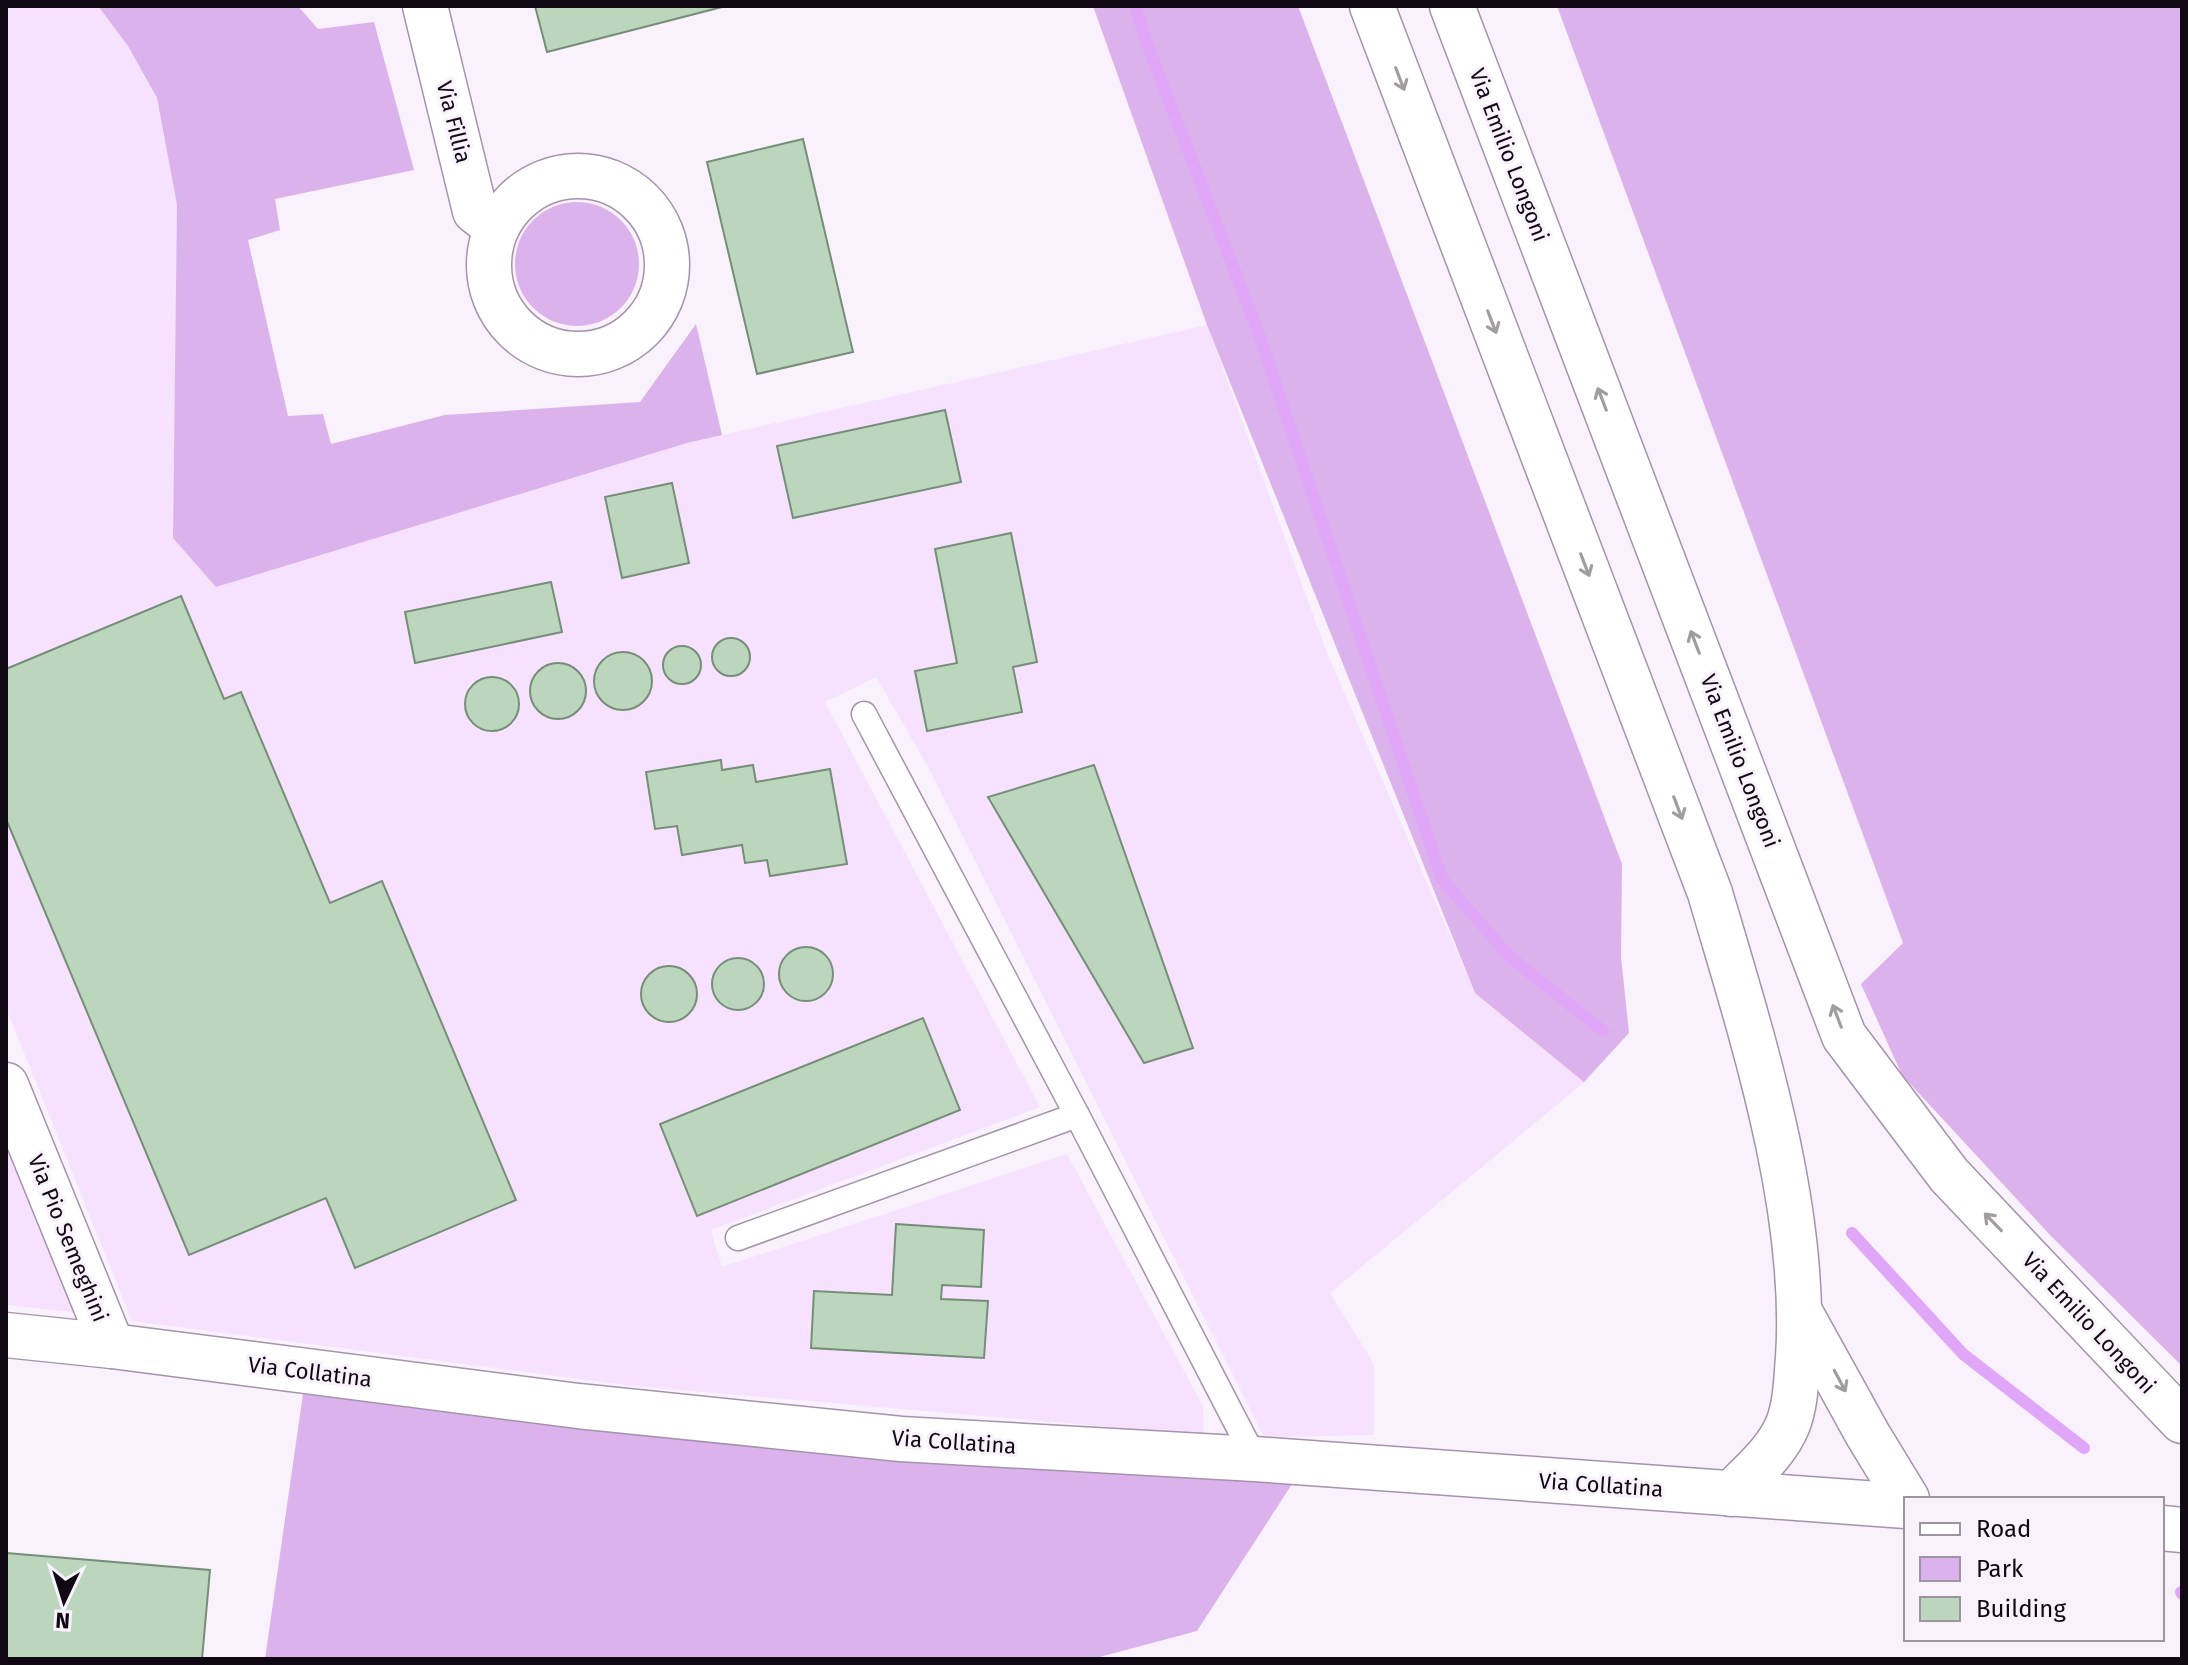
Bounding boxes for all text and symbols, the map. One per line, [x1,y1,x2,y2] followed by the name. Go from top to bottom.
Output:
[1464,65,1554,245] street label: Via Emilio Longoni
[1394,66,1408,91] one-way arrow
[431,78,477,166] street label: Via Fillia
[1486,309,1500,334] one-way arrow
[1594,388,1608,412] one-way arrow
[1579,552,1593,577] one-way arrow
[1687,631,1701,655] one-way arrow
[1695,671,1785,851] street label: Via Emilio Longoni
[1672,795,1686,820] one-way arrow
[1829,1004,1843,1029] one-way arrow
[22,1150,114,1326] street label: Via Pio Semeghini
[1984,1212,2003,1232] one-way arrow
[2017,1247,2161,1399] street label: Via Emilio Longoni
[246,1351,374,1393] street label: Via Collatina
[1832,1369,1848,1393] one-way arrow
[891,1424,1017,1460] street label: Via Collatina
[1538,1467,1664,1503] street label: Via Collatina
[1904,1497,2164,1641] legend
[1976,1515,2031,1543] text: Road
[1976,1555,2024,1583] text: Park
[24,1561,104,1641] north arrow
[1976,1595,2066,1623] text: Building
[54,1606,71,1634] text: N

